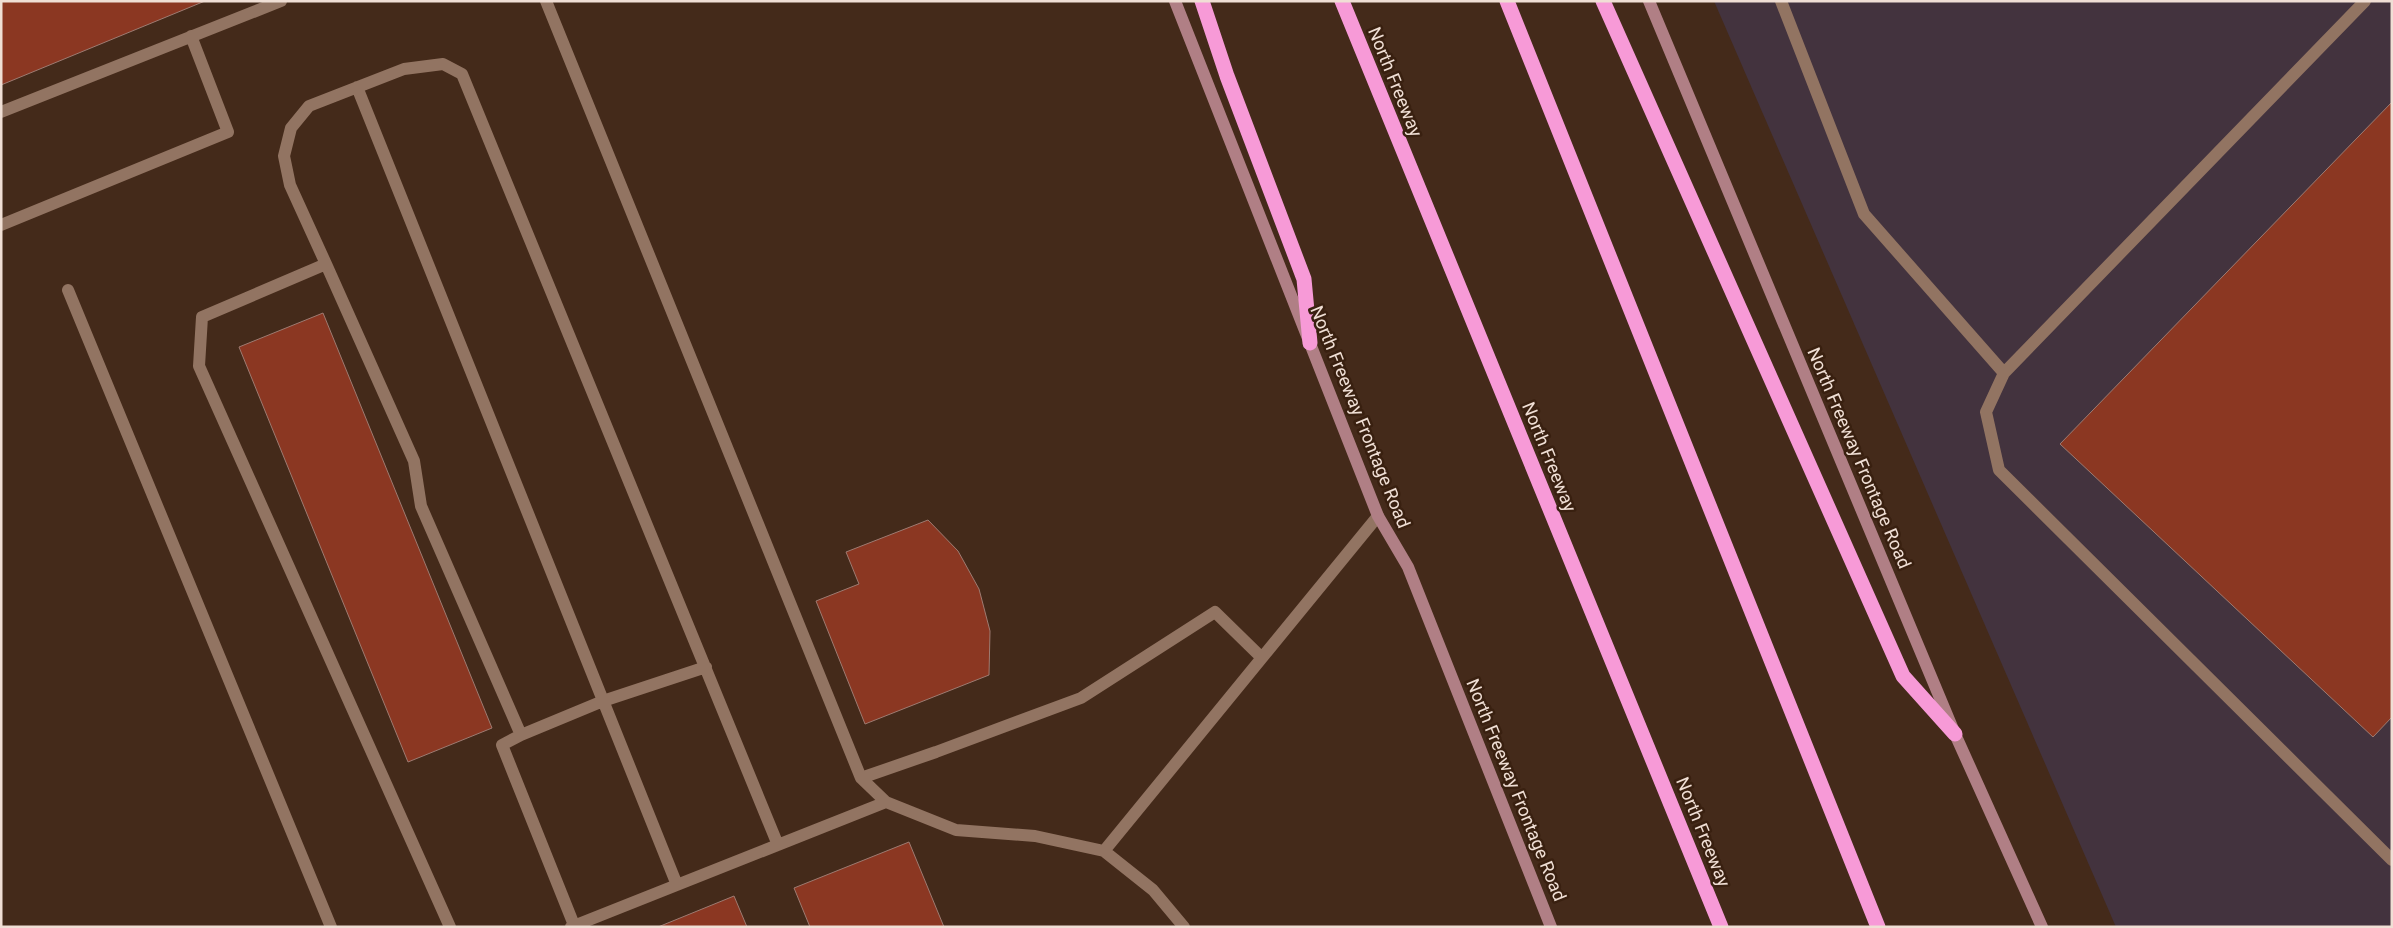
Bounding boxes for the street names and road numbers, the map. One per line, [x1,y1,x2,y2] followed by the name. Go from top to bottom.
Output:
[1364,24,1427,140] street label: North Freeway
[1306,303,1415,531] street label: North Freeway Frontage Road
[1803,344,1916,571] street label: North Freeway Frontage Road
[1518,399,1581,515] street label: North Freeway
[1462,676,1571,904] street label: North Freeway Frontage Road
[1672,774,1735,890] street label: North Freeway

